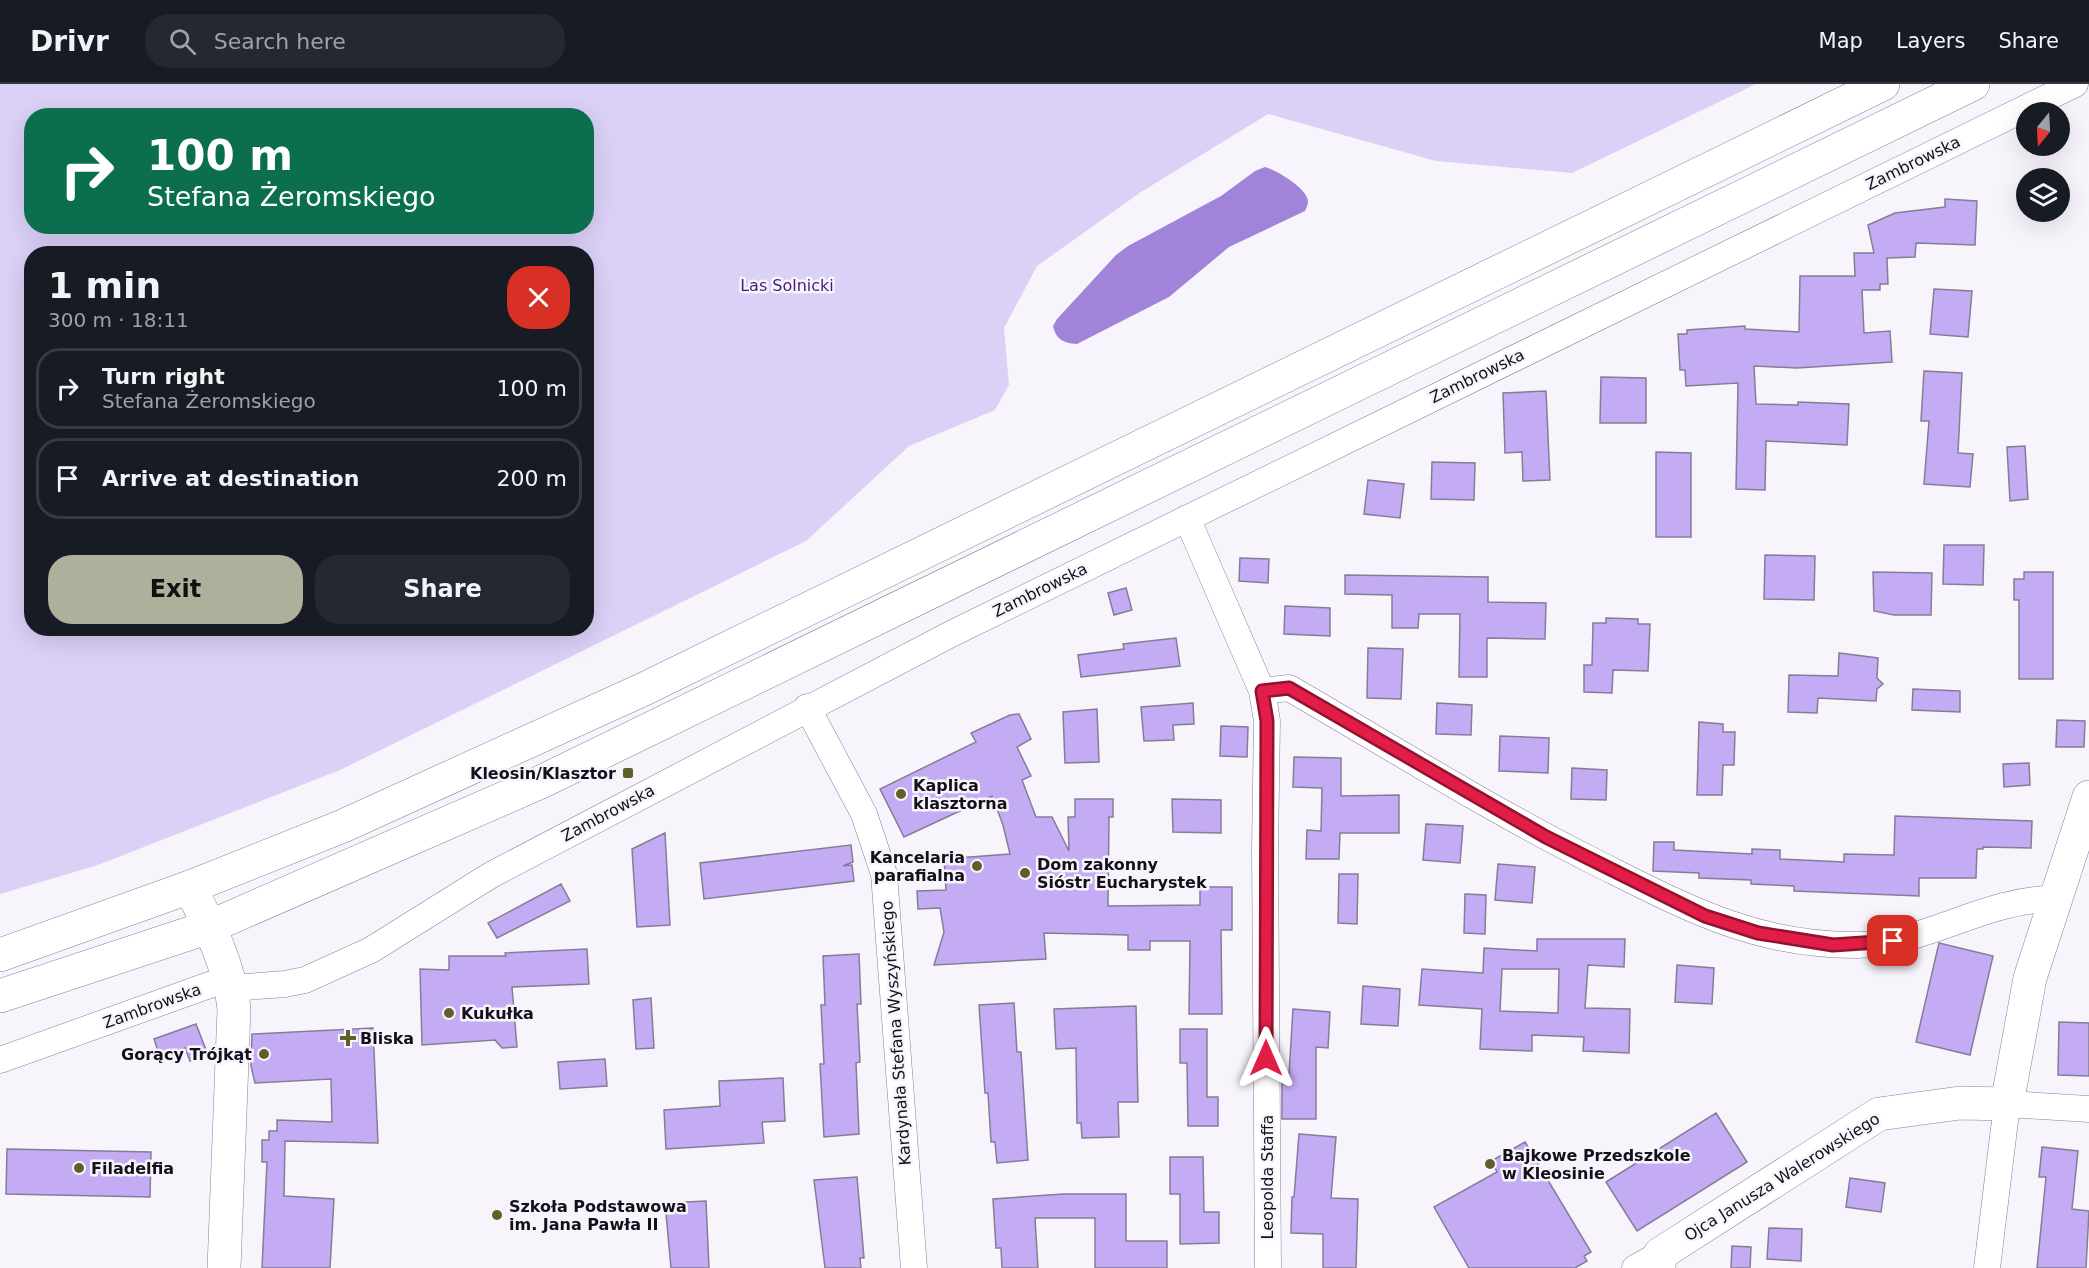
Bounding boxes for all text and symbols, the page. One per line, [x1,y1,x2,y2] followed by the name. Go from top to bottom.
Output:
[145,14,565,68] search box
[30,25,109,58] text: Drivr
[166,25,199,58] icon: search
[214,29,346,54] text: Search here
[1819,29,1863,53] text: Map
[1896,29,1965,53] text: Layers
[1998,29,2059,53] text: Share
[2016,102,2070,156] north arrow
[2016,102,2070,222] map controls
[147,131,293,180] text: 100 m
[48,132,126,210] icon: right
[1863,132,1963,194] street label: Zambrowska
[2016,168,2070,222] button: layers
[147,181,436,212] text: Stefana Żeromskiego
[48,265,161,306] text: 1 min
[507,266,570,329] button: close
[740,276,834,295] park label: Las Solnicki
[48,308,189,332] text: 300 m · 18:11
[1427,345,1527,407] street label: Zambrowska
[102,364,225,389] text: Turn right
[51,372,84,405] icon: right
[497,376,567,401] text: 100 m
[102,389,316,413] text: Stefana Żeromskiego
[51,462,84,495] icon: arrive
[102,466,359,491] text: Arrive at destination
[497,466,567,491] text: 200 m
[48,555,303,624] button: Exit
[315,555,570,624] button: Share
[990,559,1090,621] street label: Zambrowska
[470,764,616,783] place label: Kleosin/Klasztor
[621,766,635,780] marker: Kleosin/Klasztor
[913,776,1007,813] place label: Kaplica klasztorna
[558,780,658,846] street label: Zambrowska
[894,787,908,801] marker: Kaplica klasztorna
[870,848,965,885] place label: Kancelaria parafialna
[1037,855,1207,892] place label: Dom zakonny Sióstr Eucharystek
[970,859,984,873] marker: Kancelaria parafialna
[1018,866,1032,880] marker: Dom zakonny Sióstr Eucharystek
[877,900,915,1166] street label: Kardynała Stefana Wyszyńskiego
[1867,915,1918,966] pin
[1876,924,1909,957] icon: arrive
[100,980,204,1032] street label: Zambrowska
[461,1004,534,1023] place label: Kukułka
[442,1006,456,1020] marker: Kukułka
[1234,1026,1298,1090] position arrow
[360,1029,414,1048] place label: Bliska
[341,1031,355,1045] marker: Bliska
[121,1045,252,1064] place label: Gorący Trójkąt
[257,1047,271,1061] marker: Gorący Trójkąt
[1681,1109,1883,1245] street label: Ojca Janusza Walerowskiego
[1258,1115,1277,1239] street label: Leopolda Staffa
[1502,1146,1691,1183] place label: Bajkowe Przedszkole w Kleosinie
[1483,1157,1497,1171] marker: Bajkowe Przedszkole w Kleosinie
[91,1159,174,1178] place label: Filadelfia
[72,1161,86,1175] marker: Filadelfia
[509,1197,687,1234] place label: Szkoła Podstawowa im. Jana Pawła II
[490,1208,504,1222] marker: Szkoła Podstawowa im. Jana Pawła II

